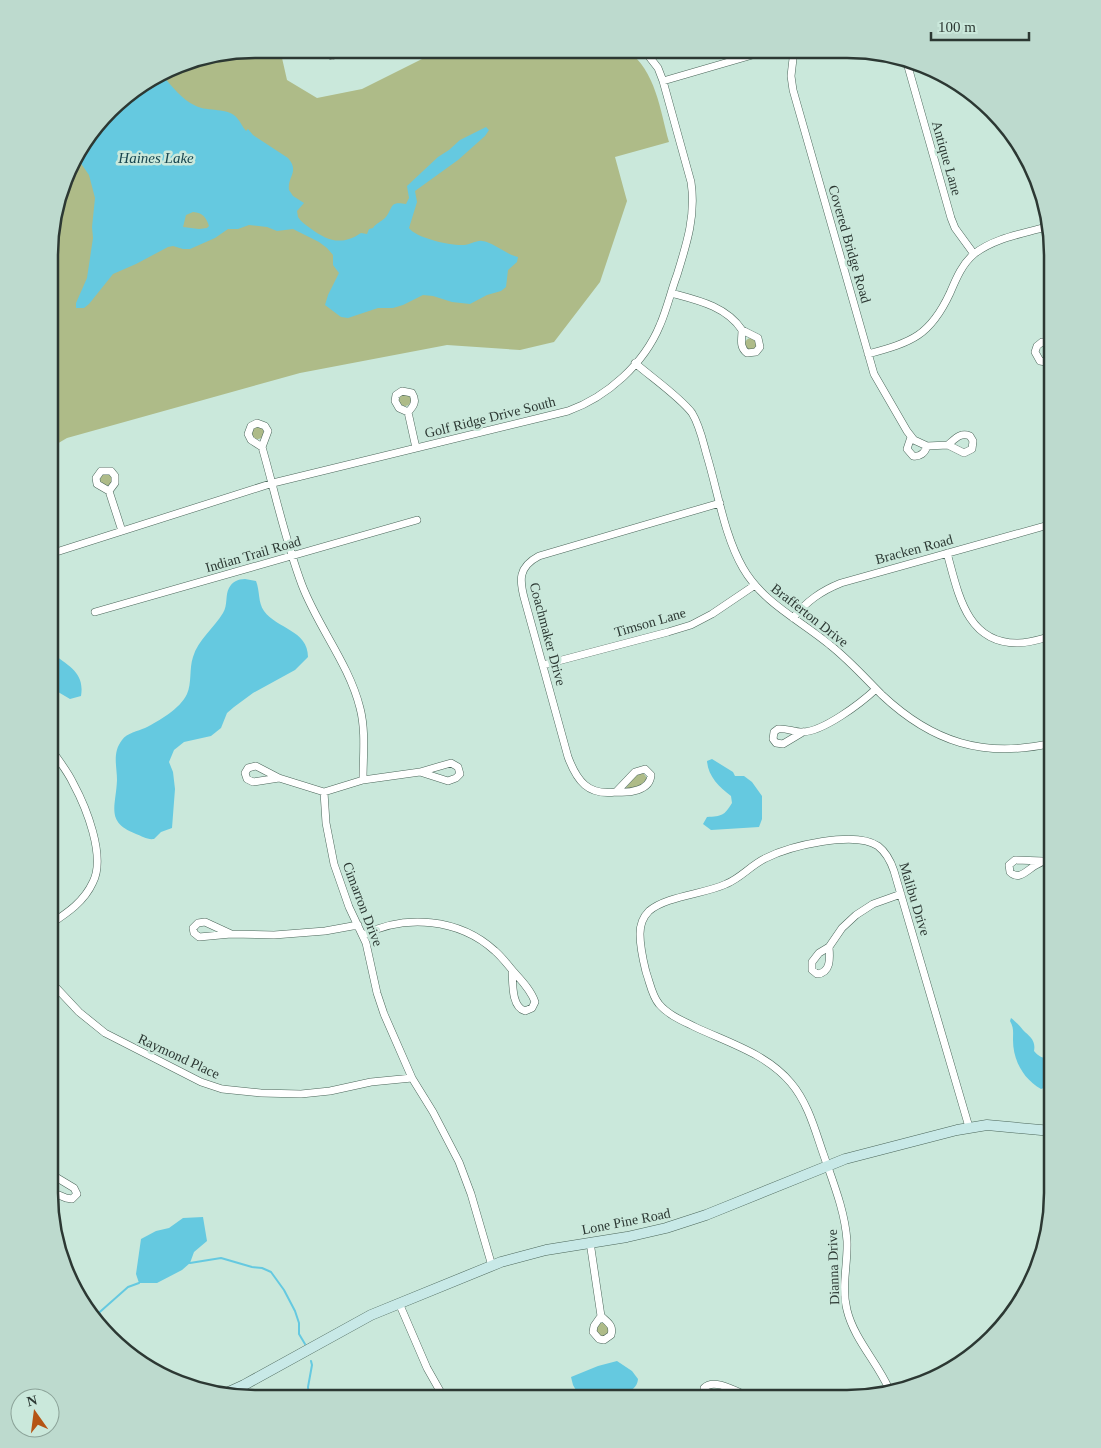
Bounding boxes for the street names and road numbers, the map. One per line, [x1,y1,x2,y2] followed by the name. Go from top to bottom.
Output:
[929,119,964,197] street label: Antique Lane
[825,183,874,305] street label: Covered Bridge Road
[423,394,557,441] street label: Golf Ridge Drive South
[874,532,955,567] street label: Bracken Road
[204,534,303,575] street label: Indian Trail Road
[527,581,568,687] street label: Coachmaker Drive
[768,581,851,650] street label: Brafferton Drive
[613,605,688,640] street label: Timson Lane
[340,860,385,948] street label: Cimarron Drive
[896,861,933,938] street label: Malibu Drive
[136,1031,222,1082] street label: Raymond Place
[580,1206,672,1237] street label: Lone Pine Road
[825,1229,842,1305] street label: Dianna Drive

